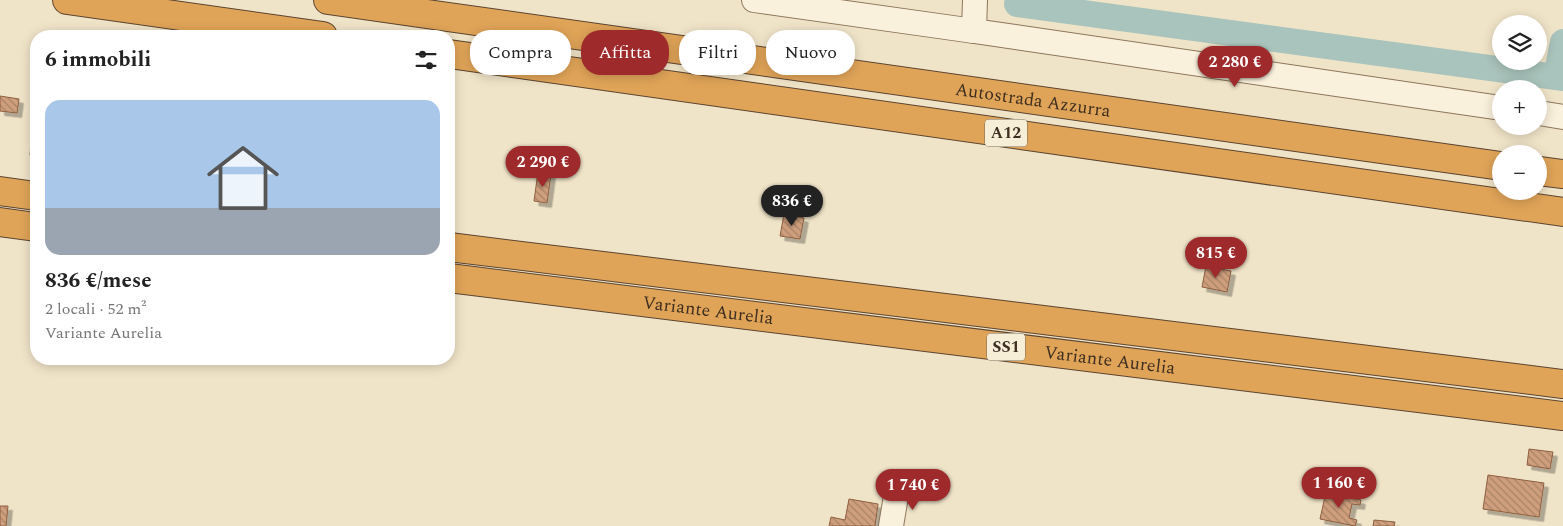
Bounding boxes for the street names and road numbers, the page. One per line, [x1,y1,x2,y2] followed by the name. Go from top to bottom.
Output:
[953,75,1113,124] street label: Autostrada Azzurra
[985,120,1027,146] road number: A12
[641,289,775,332] street label: Variante Aurelia
[987,334,1025,361] road number: SS1
[1043,338,1177,381] street label: Variante Aurelia

